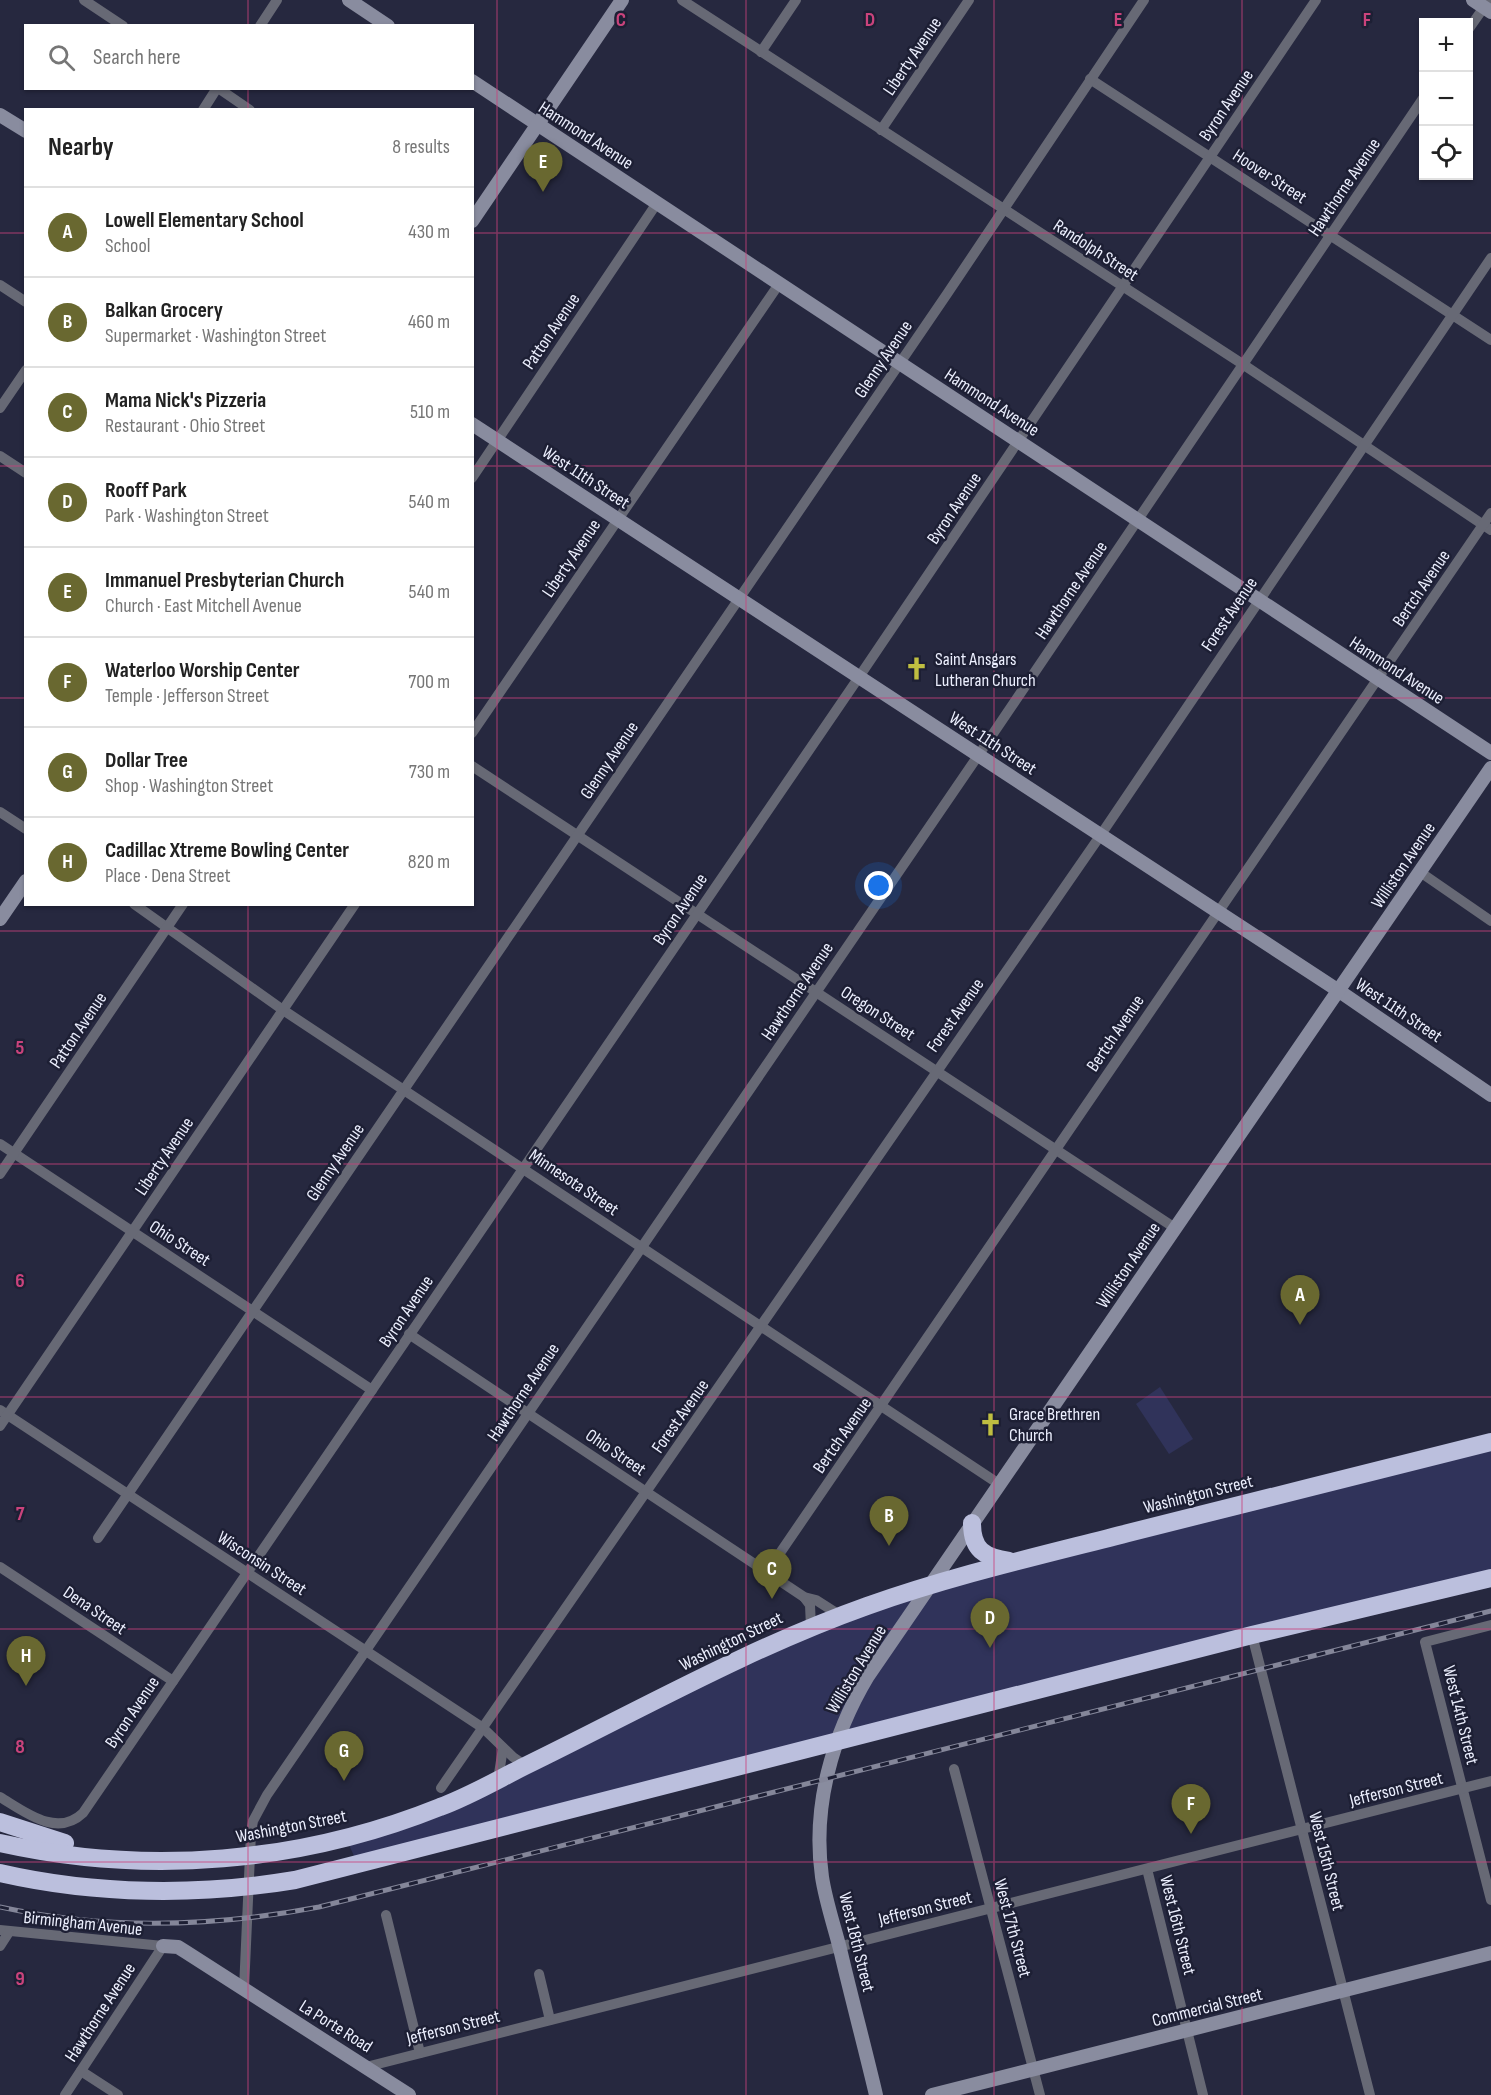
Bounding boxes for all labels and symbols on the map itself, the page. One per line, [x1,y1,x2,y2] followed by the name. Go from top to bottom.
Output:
[616,8,626,32] text: C
[865,8,875,32] text: D
[1114,8,1122,32] text: E
[1363,8,1371,32] text: F
[879,13,946,99] street label: Liberty Avenue
[1195,66,1258,145] street label: Byron Avenue
[534,97,637,174] street label: Hammond Avenue
[1304,134,1385,240] street label: Hawthorne Avenue
[524,142,562,192] pin: E
[1229,145,1311,208] street label: Hoover Street
[1049,215,1143,286] street label: Randolph Street
[518,289,584,373] street label: Patton Avenue
[850,317,917,402] street label: Glenny Avenue
[940,364,1043,441] street label: Hammond Avenue
[538,441,634,514] street label: West 11th Street
[923,469,986,548] street label: Byron Avenue
[538,515,605,601] street label: Liberty Avenue
[1031,537,1112,643] street label: Hawthorne Avenue
[1388,546,1455,631] street label: Bertch Avenue
[1197,573,1262,655] street label: Forest Avenue
[1345,632,1448,709] street label: Hammond Avenue
[935,649,1036,691] place label: Saint Ansgars Lutheran Church
[904,656,930,682] church icon: Saint Ansgars Lutheran Church
[945,707,1041,780] street label: West 11th Street
[576,718,643,803] street label: Glenny Avenue
[1367,818,1440,912] street label: Williston Avenue
[649,870,712,949] street label: Byron Avenue
[864,871,893,900] your location
[757,938,838,1044] street label: Hawthorne Avenue
[922,974,988,1056] street label: Forest Avenue
[1351,974,1446,1047] street label: West 11th Street
[837,982,919,1045] street label: Oregon Street
[45,988,111,1072] street label: Patton Avenue
[1082,991,1149,1076] street label: Bertch Avenue
[16,1036,25,1060] text: 5
[131,1113,198,1199] street label: Liberty Avenue
[302,1120,369,1205] street label: Glenny Avenue
[525,1145,623,1220] street label: Minnesota Street
[145,1216,214,1271] street label: Ohio Street
[1092,1218,1165,1312] street label: Williston Avenue
[15,1269,25,1293] text: 6
[375,1272,438,1351] street label: Byron Avenue
[1280,1276,1320,1325] pin: A
[483,1339,564,1445] street label: Hawthorne Avenue
[647,1375,713,1457] street label: Forest Avenue
[809,1393,876,1477] street label: Bertch Avenue
[1009,1404,1100,1446] place label: Grace Brethren Church
[978,1411,1004,1437] church icon: Grace Brethren Church
[582,1425,650,1480] street label: Ohio Street
[1141,1471,1255,1518] street label: Washington Street
[870,1496,908,1546] pin: B
[16,1502,25,1526] text: 7
[213,1527,311,1600] street label: Wisconsin Street
[752,1550,792,1599] pin: C
[59,1582,131,1639] street label: Dena Street
[970,1598,1010,1648] pin: D
[676,1607,787,1675] street label: Washington Street
[822,1621,891,1717] street label: Williston Avenue
[6,1636,46,1686] pin: H
[1438,1663,1483,1767] street label: West 14th Street
[101,1673,164,1752] street label: Byron Avenue
[324,1732,364,1781] pin: G
[15,1735,25,1759] text: 8
[1346,1768,1445,1811] street label: Jefferson Street
[1172,1784,1210,1834] pin: F
[234,1805,348,1847] street label: Washington Street
[1304,1810,1349,1913] street label: West 15th Street
[1155,1873,1200,1977] street label: West 16th Street
[989,1877,1036,1980] street label: West 17th Street
[875,1887,974,1930] street label: Jefferson Street
[834,1890,879,1994] street label: West 18th Street
[22,1907,143,1940] street label: Birmingham Avenue
[61,1959,140,2066] street label: Hawthorne Avenue
[15,1967,25,1991] text: 9
[1150,1984,1265,2031] street label: Commercial Street
[295,1996,376,2057] street label: La Porte Road
[403,2006,502,2049] street label: Jefferson Street

